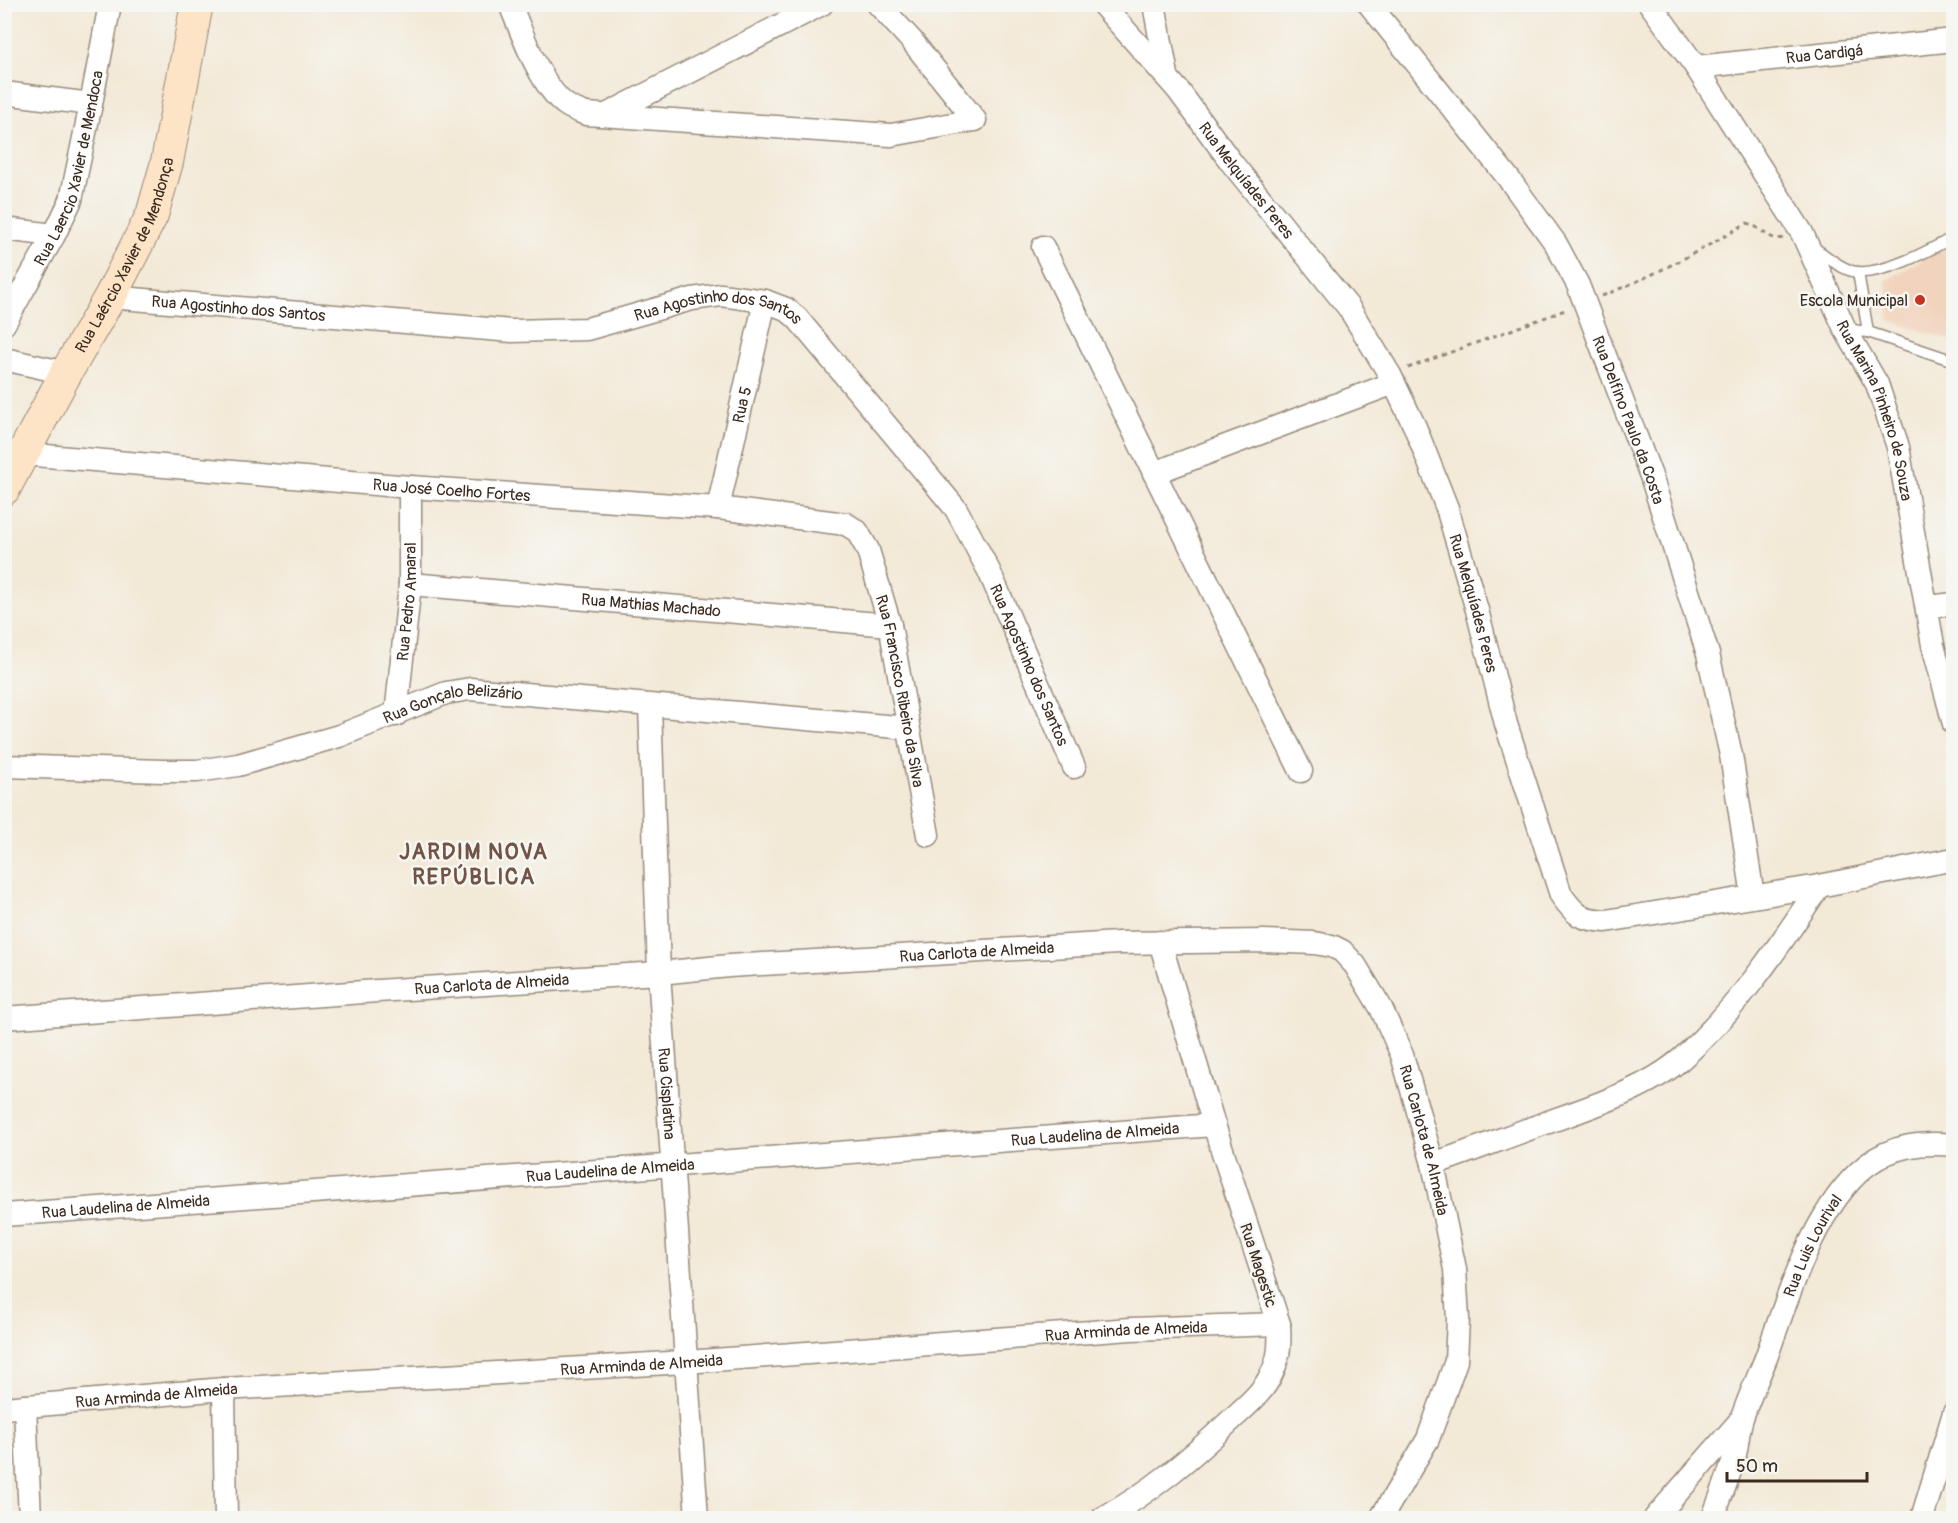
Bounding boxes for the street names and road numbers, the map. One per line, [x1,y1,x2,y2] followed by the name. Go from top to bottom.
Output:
[1785,41,1864,69] street label: Rua Cardigá
[30,69,108,269] street label: Rua Laercio Xavier de Mendoca
[1194,118,1298,243] street label: Rua Melquíades Peres
[71,156,179,357] street label: Rua Laércio Xavier de Mendonça
[151,292,326,326] street label: Rua Agostinho dos Santos
[628,309,804,337] street label: Rua Agostinho dos Santos
[1831,317,1916,502] street label: Rua Marina Pinheiro de Souza
[1587,333,1668,507] street label: Rua Delfino Paulo da Costa
[729,385,756,425] street label: Rua 5
[372,475,531,506] street label: Rua José Coelho Fortes
[1444,532,1501,675] street label: Rua Melquíades Peres
[393,542,421,662] street label: Rua Pedro Amaral
[985,581,1073,749] street label: Rua Agostinho dos Santos
[580,590,722,622] street label: Rua Mathias Machado
[871,593,928,789] street label: Rua Francisco Ribeiro da Silva
[380,680,524,728] street label: Rua Gonçalo Belizário
[899,938,1055,967] street label: Rua Carlota de Almeida
[414,970,570,1000] street label: Rua Carlota de Almeida
[653,1047,680,1140] street label: Rua Cisplatina
[1394,1063,1453,1217] street label: Rua Carlota de Almeida
[1010,1119,1180,1151] street label: Rua Laudelina de Almeida
[526,1155,695,1187] street label: Rua Laudelina de Almeida
[41,1191,211,1223] street label: Rua Laudelina de Almeida
[1780,1191,1847,1300] street label: Rua Luis Lourival
[1235,1221,1281,1310] street label: Rua Magestic
[1044,1317,1208,1346] street label: Rua Arminda de Almeida
[560,1350,724,1380] street label: Rua Arminda de Almeida
[74,1379,238,1413] street label: Rua Arminda de Almeida

